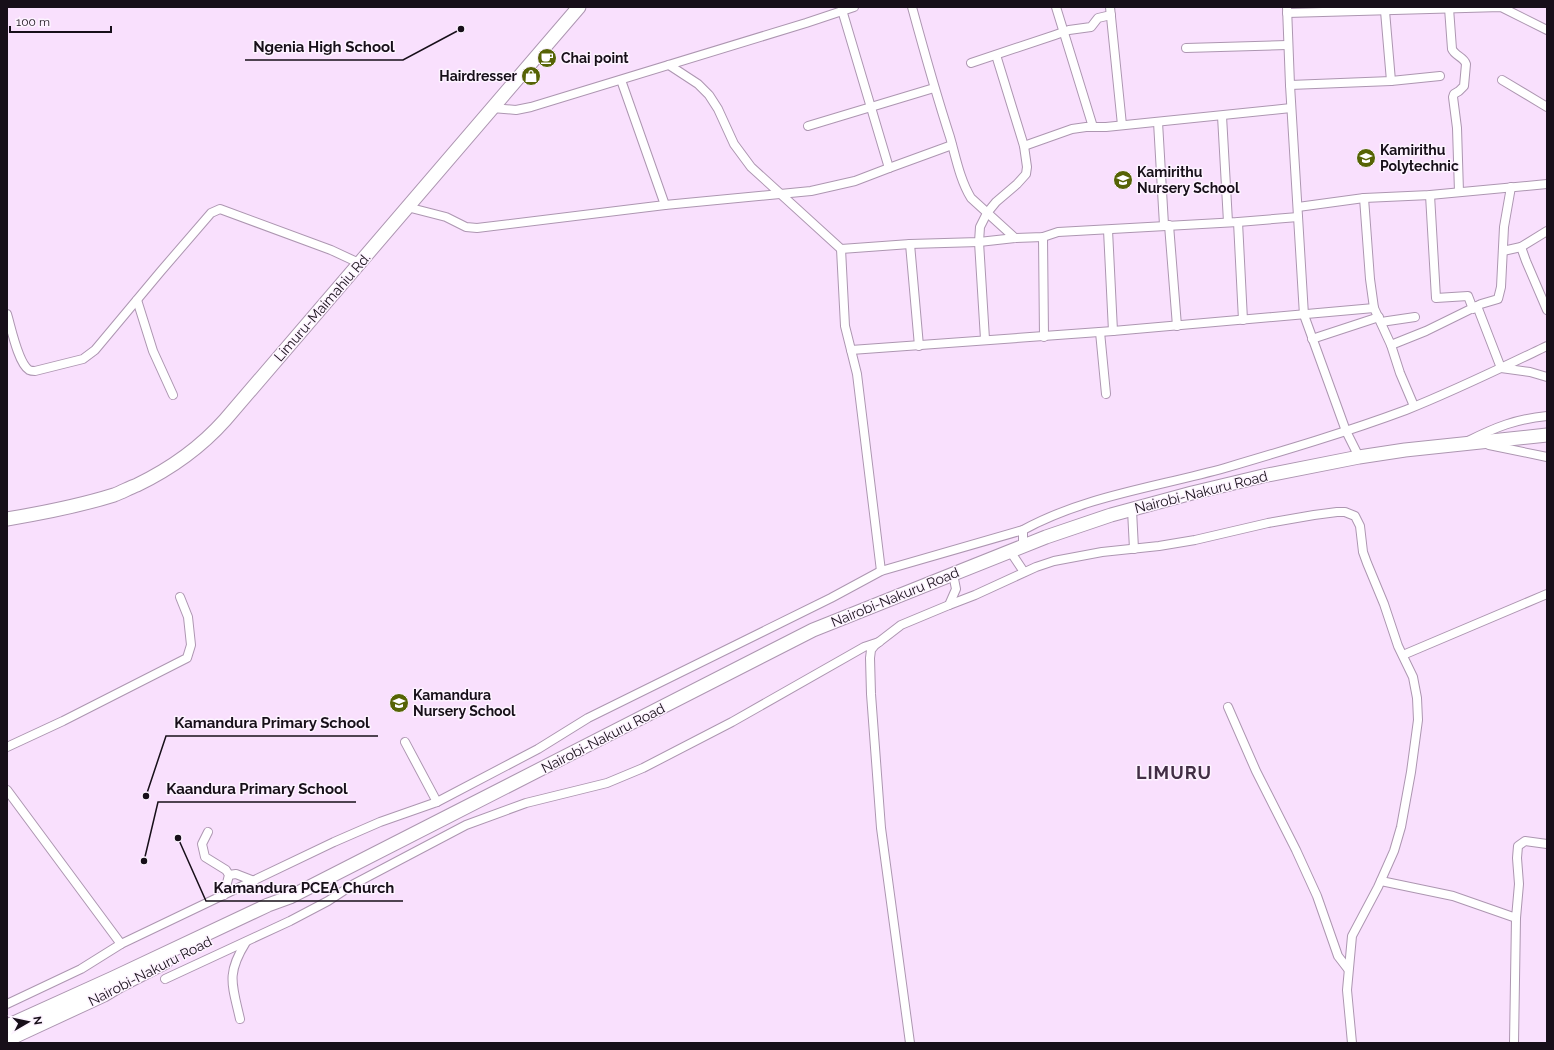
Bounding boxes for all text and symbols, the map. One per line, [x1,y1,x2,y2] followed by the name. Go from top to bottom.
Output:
[10,8,111,34] scale bar
[16,15,50,29] text: 100 m
[245,33,403,60] callout: Ngenia High School
[253,38,395,56] text: Ngenia High School
[536,47,558,69] cafe icon: Chai point
[561,50,629,66] place label: Chai point
[520,65,542,87] shop icon: Hairdresser
[439,68,518,84] place label: Hairdresser
[1380,142,1459,174] place label: Kamirithu Polytechnic
[1355,147,1377,169] school or university icon: Kamirithu Polytechnic
[1137,164,1240,196] place label: Kamirithu Nursery School
[1112,169,1134,191] school or university icon: Kamirithu Nursery School
[271,250,373,364] street label: Limuru-Maimahiu Rd.
[1133,468,1269,516] street label: Nairobi-Nakuru Road
[829,564,961,630] street label: Nairobi-Nakuru Road
[413,687,516,719] place label: Kamandura Nursery School
[388,692,410,714] school or university icon: Kamandura Nursery School
[539,700,667,776] street label: Nairobi-Nakuru Road
[166,709,378,736] callout: Kamandura Primary School
[174,714,370,732] text: Kamandura Primary School
[1136,762,1212,783] district label: LIMURU
[158,775,356,802] callout: Kaandura Primary School
[166,780,348,798] text: Kaandura Primary School
[206,874,403,901] callout: Kamandura PCEA Church
[214,879,394,897] text: Kamandura PCEA Church
[86,933,214,1009] street label: Nairobi-Nakuru Road
[8,1002,48,1042] north arrow
[30,1015,44,1026] text: N

